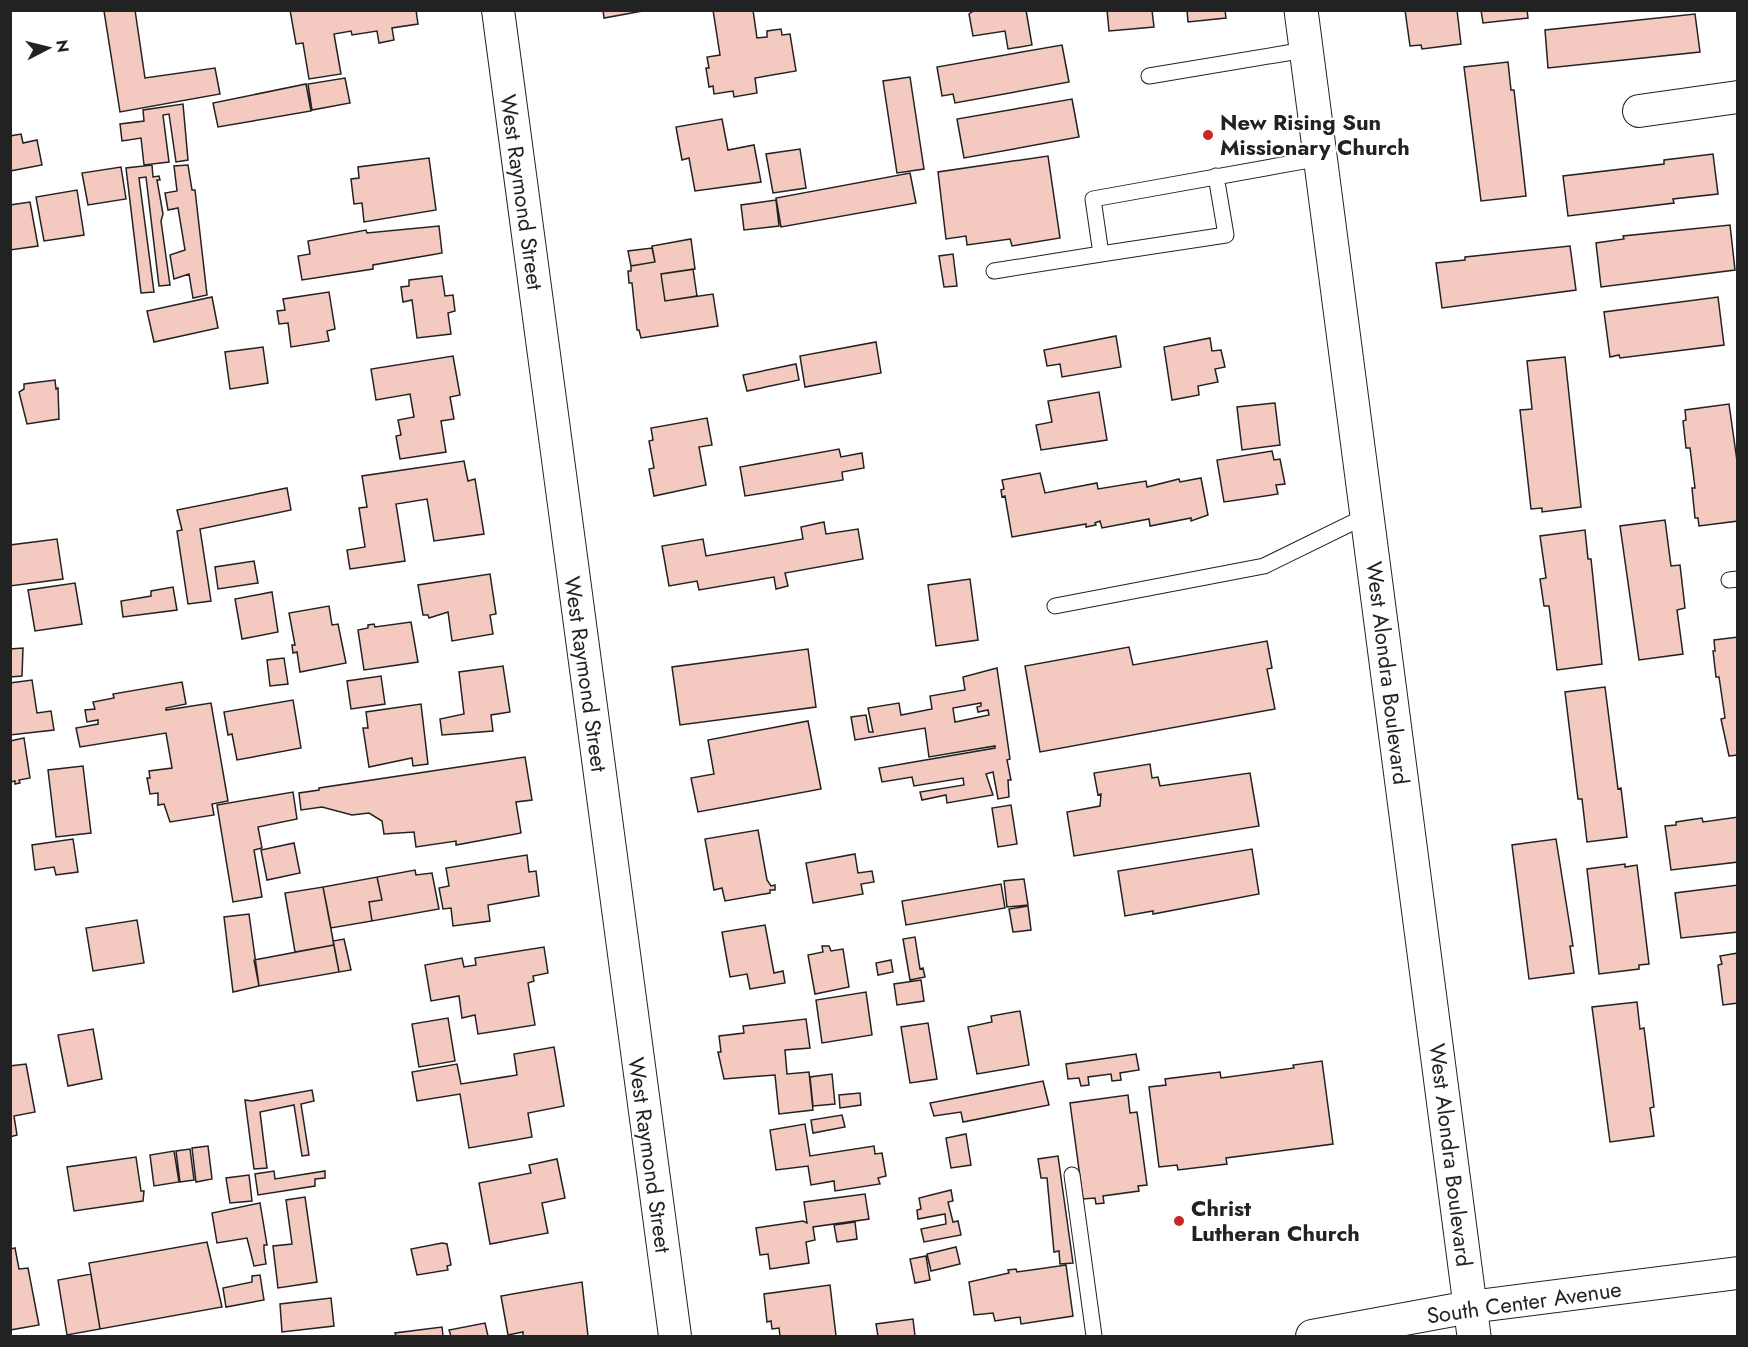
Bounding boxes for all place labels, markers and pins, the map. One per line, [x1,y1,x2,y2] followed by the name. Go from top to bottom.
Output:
[1220,106,1410,163] place label: New Rising Sun Missionary Church
[1201,128,1215,142] marker: New Rising Sun Missionary Church
[1191,1192,1360,1249] place label: Christ Lutheran Church
[1172,1214,1186,1228] marker: Christ Lutheran Church

